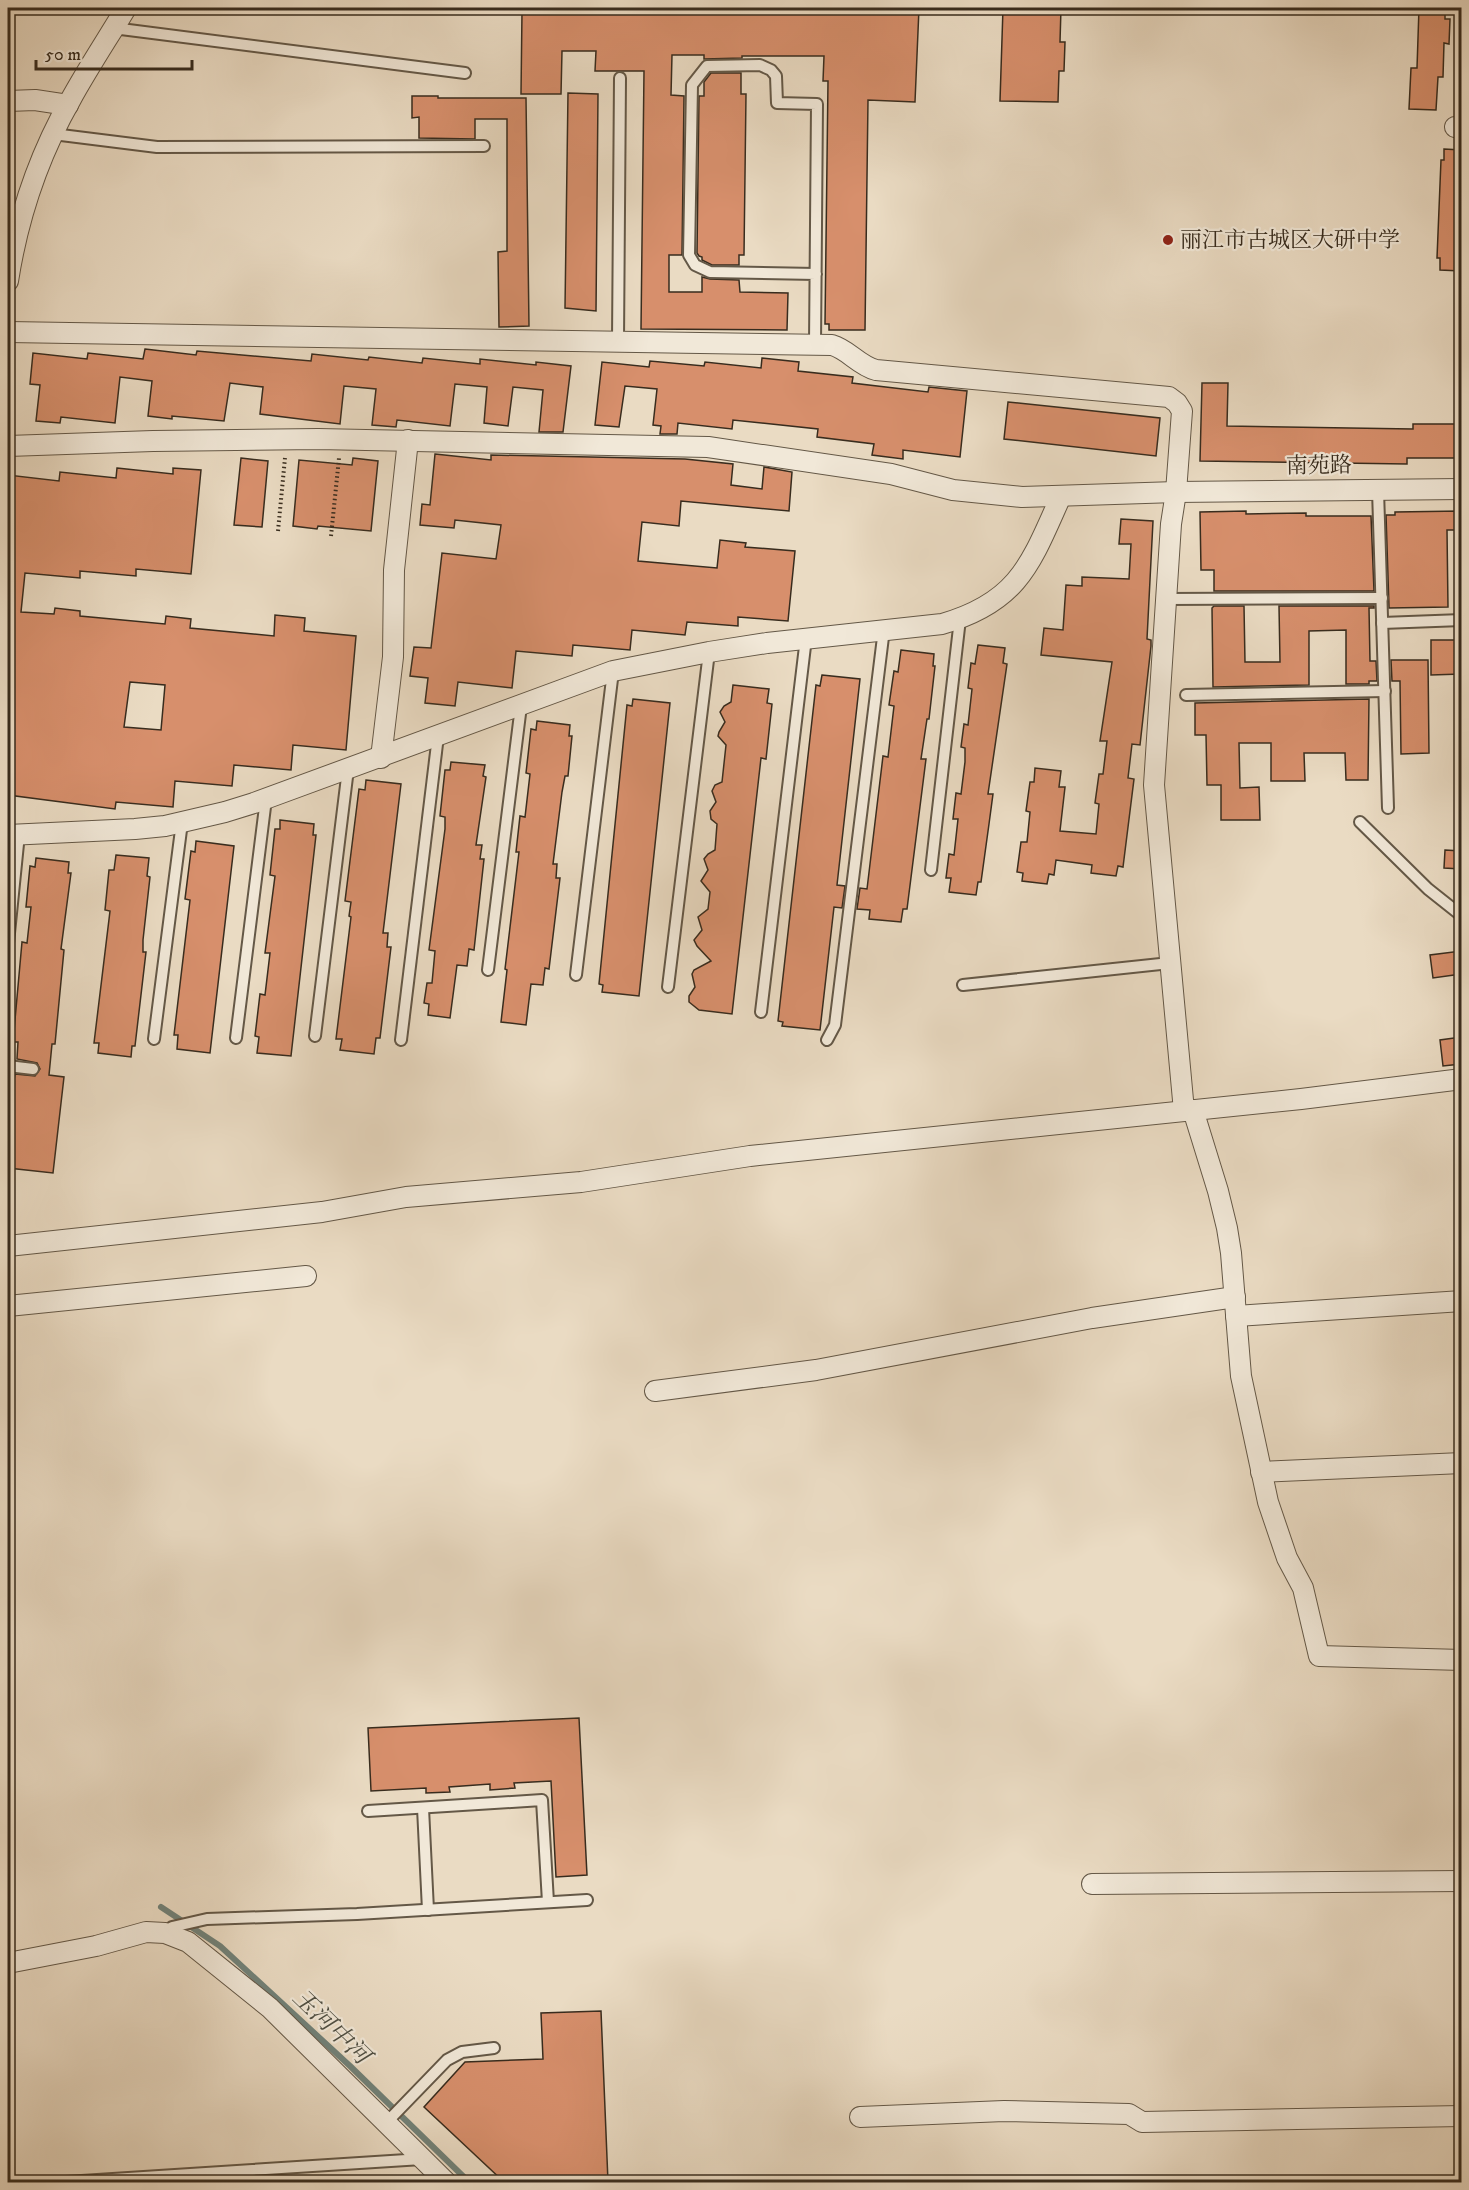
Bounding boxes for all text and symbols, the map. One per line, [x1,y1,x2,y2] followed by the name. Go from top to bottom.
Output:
[36,33,192,71] scale bar
[45,44,81,66] text: 50 m
[1180,227,1400,254] place label: 丽江市古城区大研中学
[1161,233,1175,247] marker: 丽江市古城区大研中学
[1286,452,1352,480] street label: 南苑路
[286,1983,379,2074] water label: 玉河中河

